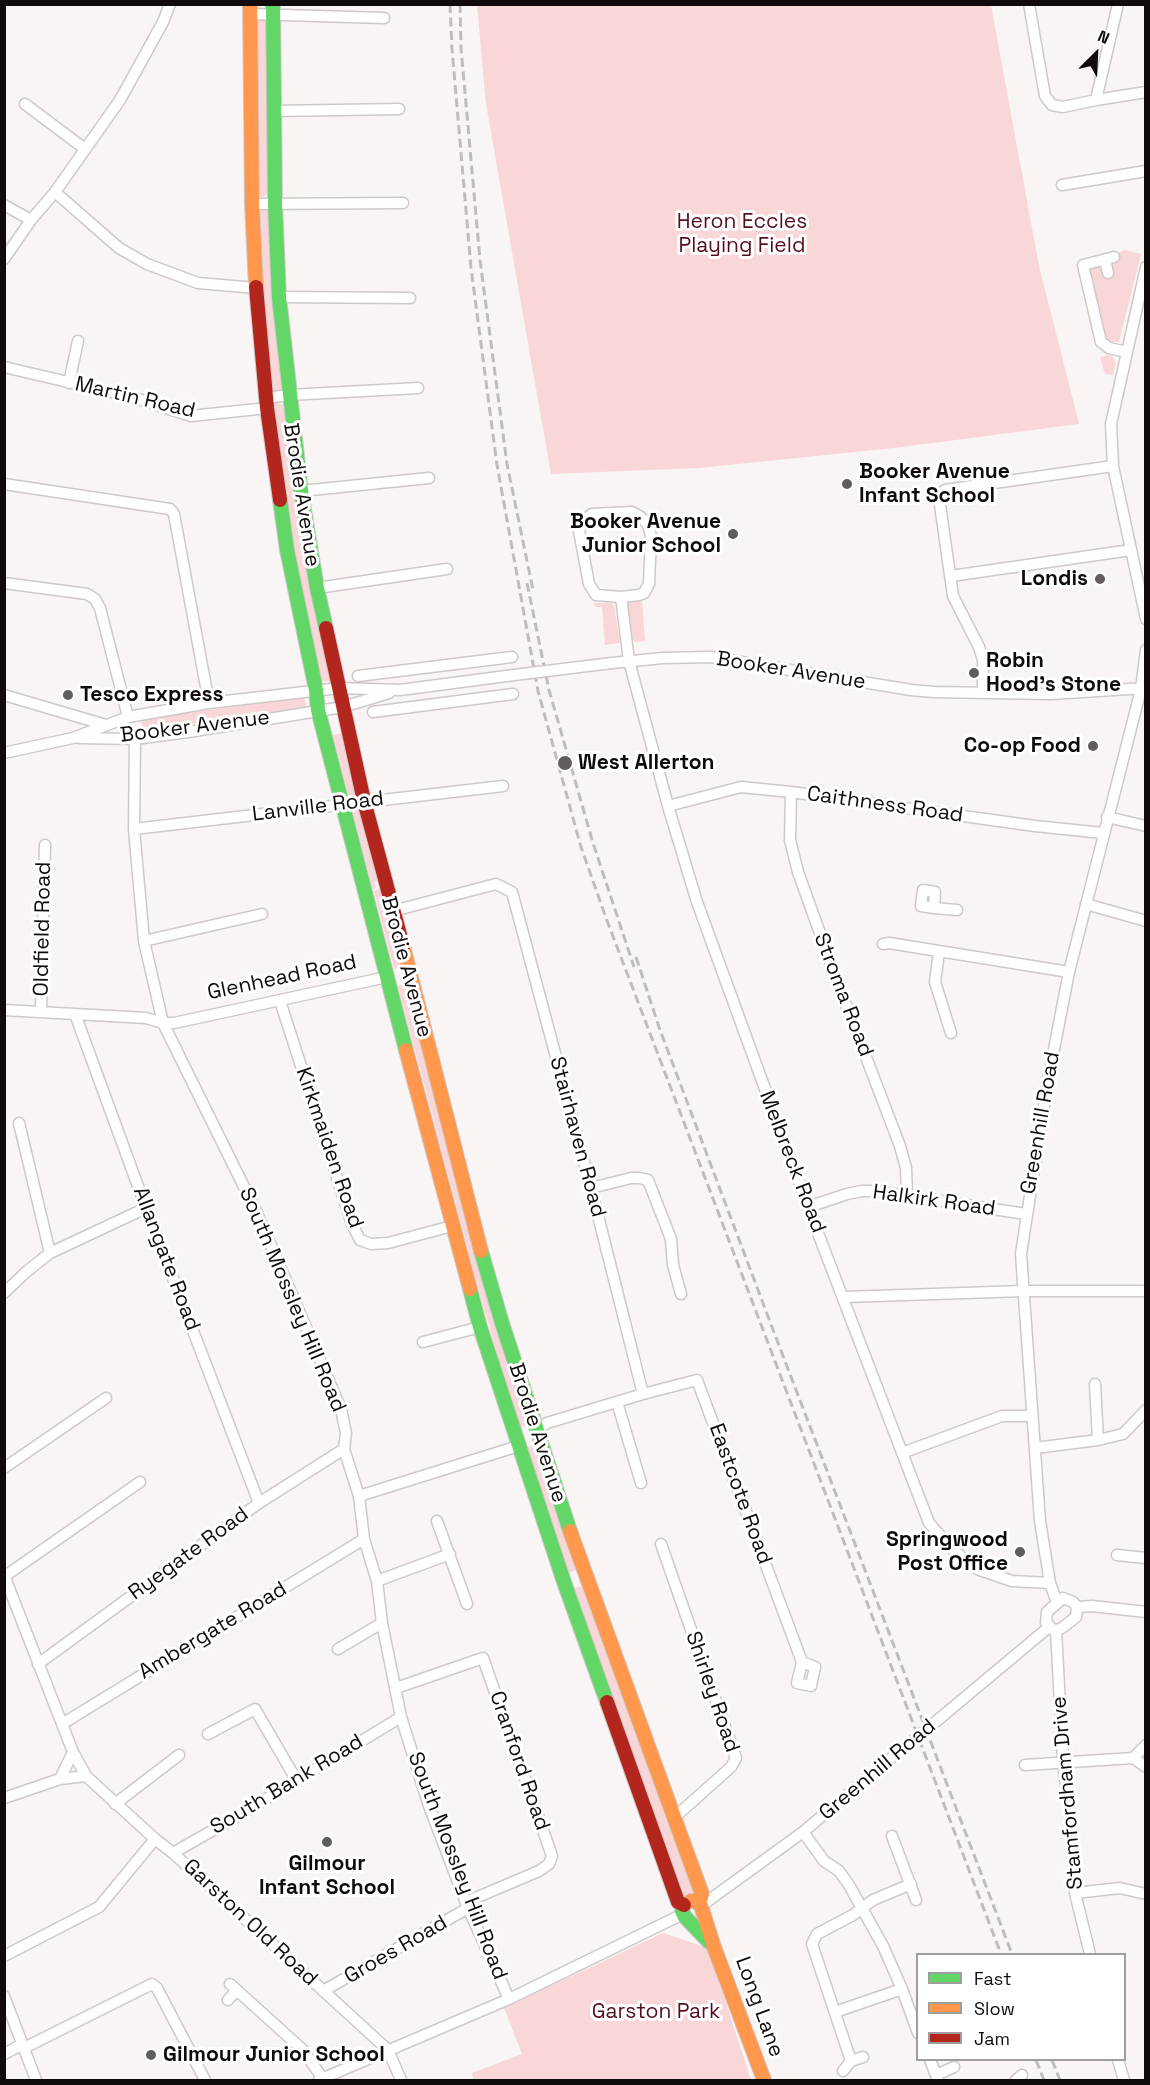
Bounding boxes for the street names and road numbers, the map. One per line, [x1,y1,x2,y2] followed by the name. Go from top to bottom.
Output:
[72,372,198,424] street label: Martin Road
[277,421,325,569] street label: Brodie Avenue
[715,647,867,695] street label: Booker Avenue
[119,705,271,749] street label: Booker Avenue
[805,782,965,828] street label: Caithness Road
[251,786,385,828] street label: Lanville Road
[29,861,57,997] street label: Oldfield Road
[375,894,437,1040] street label: Brodie Avenue
[808,930,878,1060] street label: Stroma Road
[205,950,359,1006] street label: Glenhead Road
[1016,1050,1066,1196] street label: Greenhill Road
[543,1054,611,1220] street label: Stairhaven Road
[290,1064,368,1232] street label: Kirkmaiden Road
[753,1087,831,1237] street label: Melbreck Road
[871,1180,997,1222] street label: Halkirk Road
[127,1184,205,1334] street label: Allangate Road
[233,1184,351,1416] street label: South Mossley Hill Road
[503,1360,571,1506] street label: Brodie Avenue
[703,1420,777,1568] street label: Eastcote Road
[124,1502,254,1606] street label: Ryegate Road
[134,1577,292,1685] street label: Ambergate Road
[680,1628,744,1756] street label: Shirley Road
[483,1688,555,1834] street label: Cranford Road
[1047,1695,1089,1891] street label: Stamfordham Drive
[815,1714,941,1826] street label: Greenhill Road
[206,1729,368,1841] street label: South Bank Road
[402,1749,512,1983] street label: South Mossley Hill Road
[178,1854,322,1992] street label: Garston Old Road
[340,1910,452,1990] street label: Groes Road
[729,1953,789,2061] street label: Long Lane

